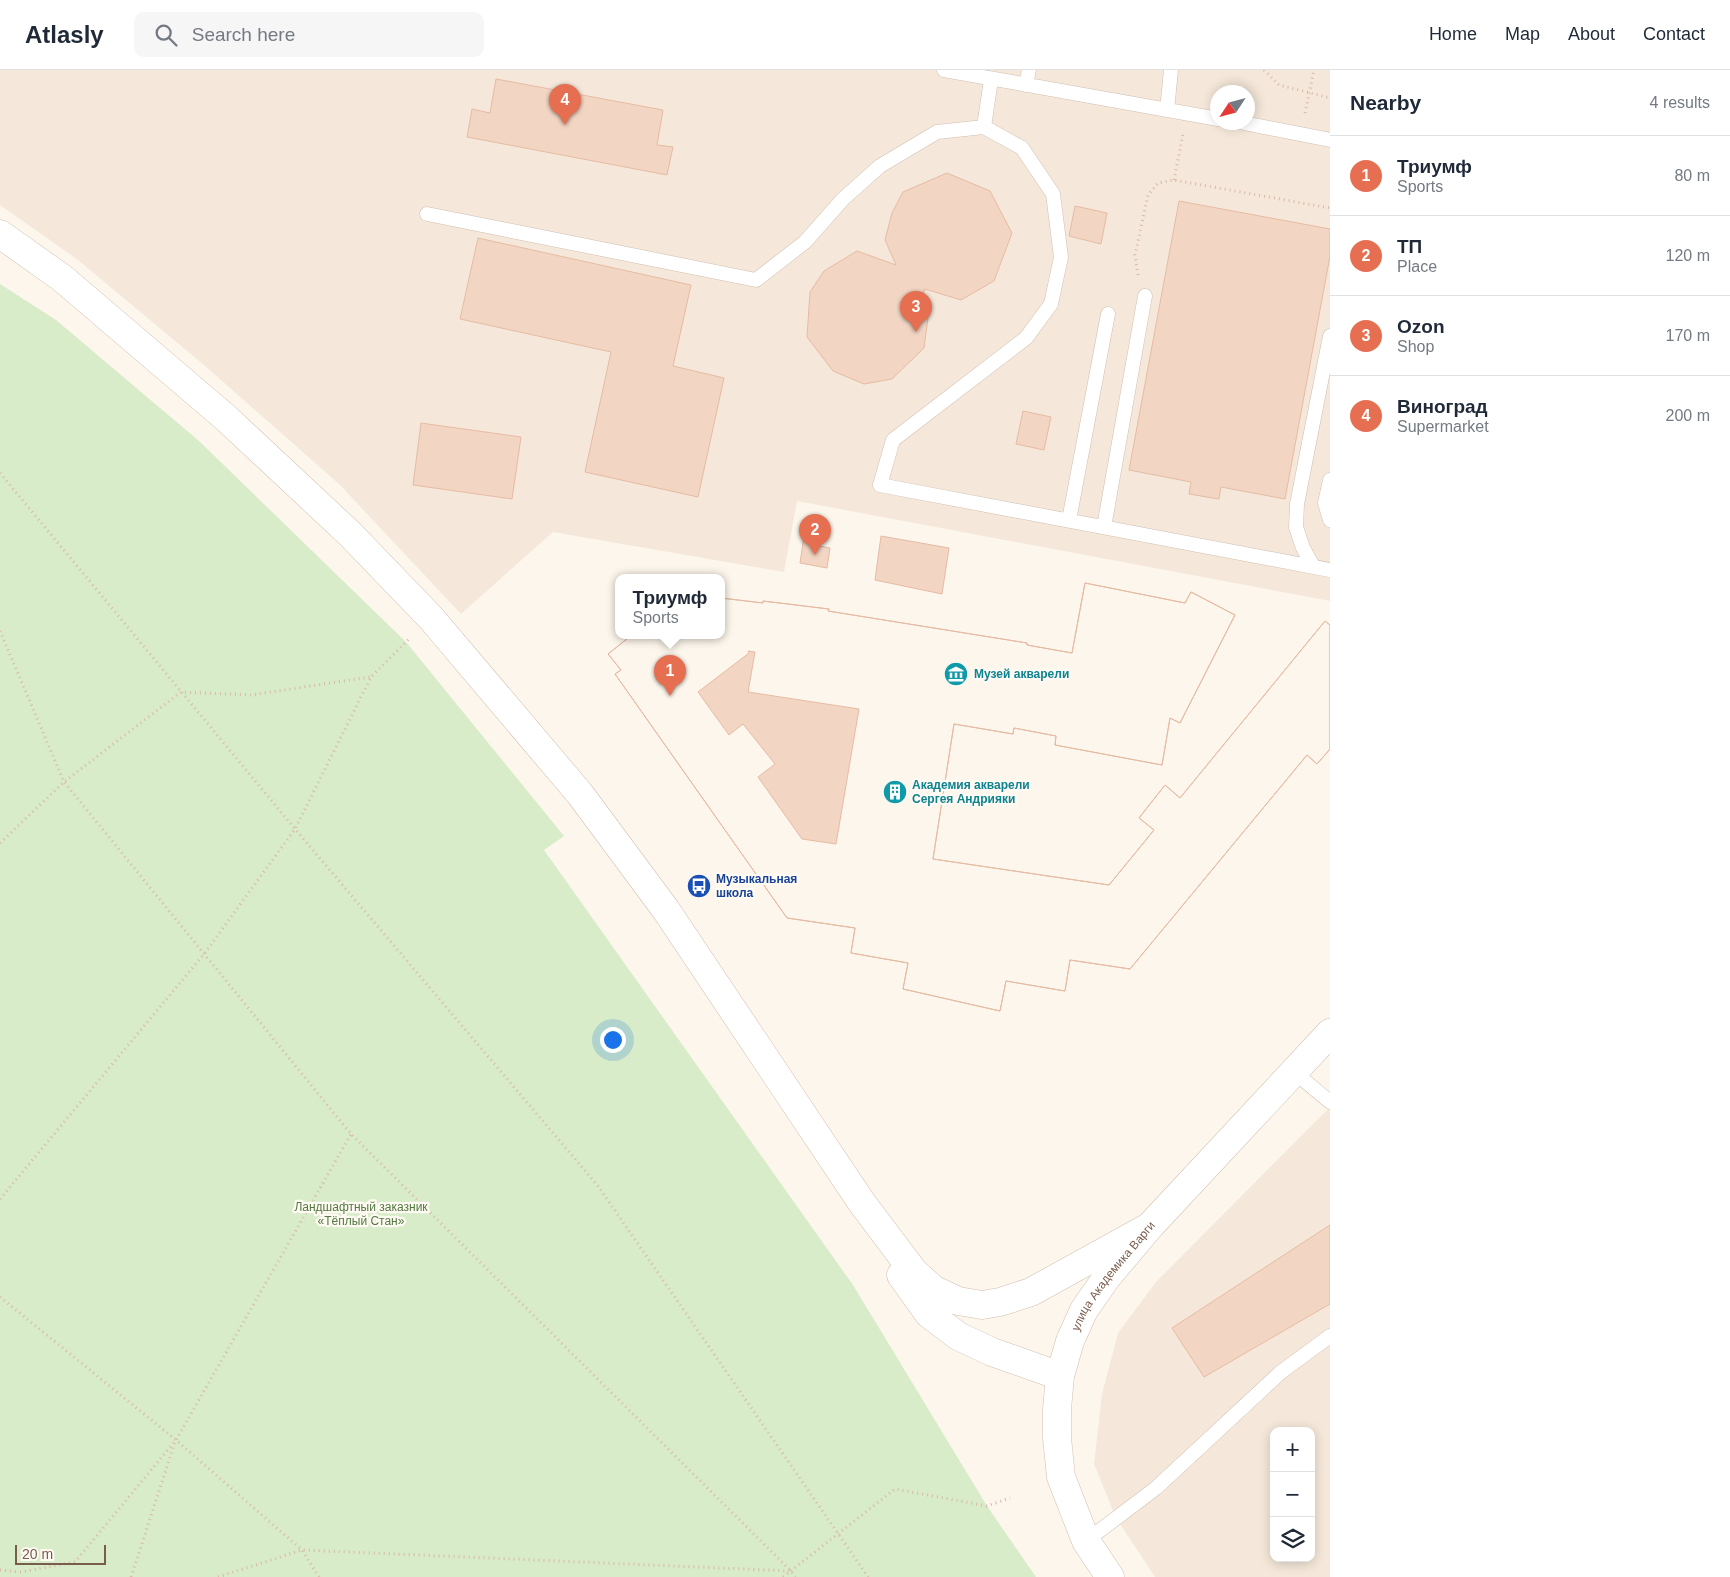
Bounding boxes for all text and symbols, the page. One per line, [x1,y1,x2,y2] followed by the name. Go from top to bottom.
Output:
[134,12,484,57] search box
[25,21,104,48] text: Atlasly
[152,21,180,49] icon: search
[192,24,295,45] text: Search here
[1429,24,1477,44] text: Home
[1505,24,1540,44] text: Map
[1568,24,1615,44] text: About
[1643,24,1705,44] text: Contact
[549,84,581,125] pin: 4
[1210,85,1255,130] north arrow
[1350,91,1421,114] text: Nearby
[1650,94,1710,111] text: 4 results
[1397,156,1472,177] text: Триумф
[1362,167,1370,184] text: 1
[1674,167,1710,184] text: 80 m
[1397,178,1443,195] text: Sports
[1397,236,1422,257] text: ТП
[1362,247,1370,264] text: 2
[1666,247,1710,264] text: 120 m
[1397,258,1437,275] text: Place
[900,291,932,332] pin: 3
[1397,316,1445,337] text: Ozon
[1362,327,1370,344] text: 3
[1666,327,1710,344] text: 170 m
[1397,338,1434,355] text: Shop
[1397,396,1488,417] text: Виноград
[1362,407,1370,424] text: 4
[1666,407,1710,424] text: 200 m
[1397,418,1489,435] text: Supermarket
[799,514,831,555] pin: 2
[615,574,725,639] popup
[633,587,707,608] text: Триумф
[633,609,679,626] text: Sports
[654,655,686,696] pin: 1
[943,661,969,687] museum icon: Музей акварели
[974,667,1069,681] place label: Музей акварели
[912,778,1030,806] place label: Академия акварели Сергея Андрияки
[882,779,908,805] building icon: Академия акварели Сергея Андрияки
[716,872,797,900] place label: Музыкальная школа
[686,873,712,899] bus stop icon: Музыкальная школа
[600,1027,626,1053] your location
[294,1200,428,1228] park label: Ландшафтный заказник «Тёплый Стан»
[1068,1219,1158,1333] street label: улица Академика Варги
[1270,1427,1315,1562] map controls
[1270,1427,1315,1472] button: +
[1270,1472,1315,1517] button: −
[1270,1517,1315,1562] button: layers
[15,1542,106,1565] scale bar
[22,1546,53,1562] text: 20 m

